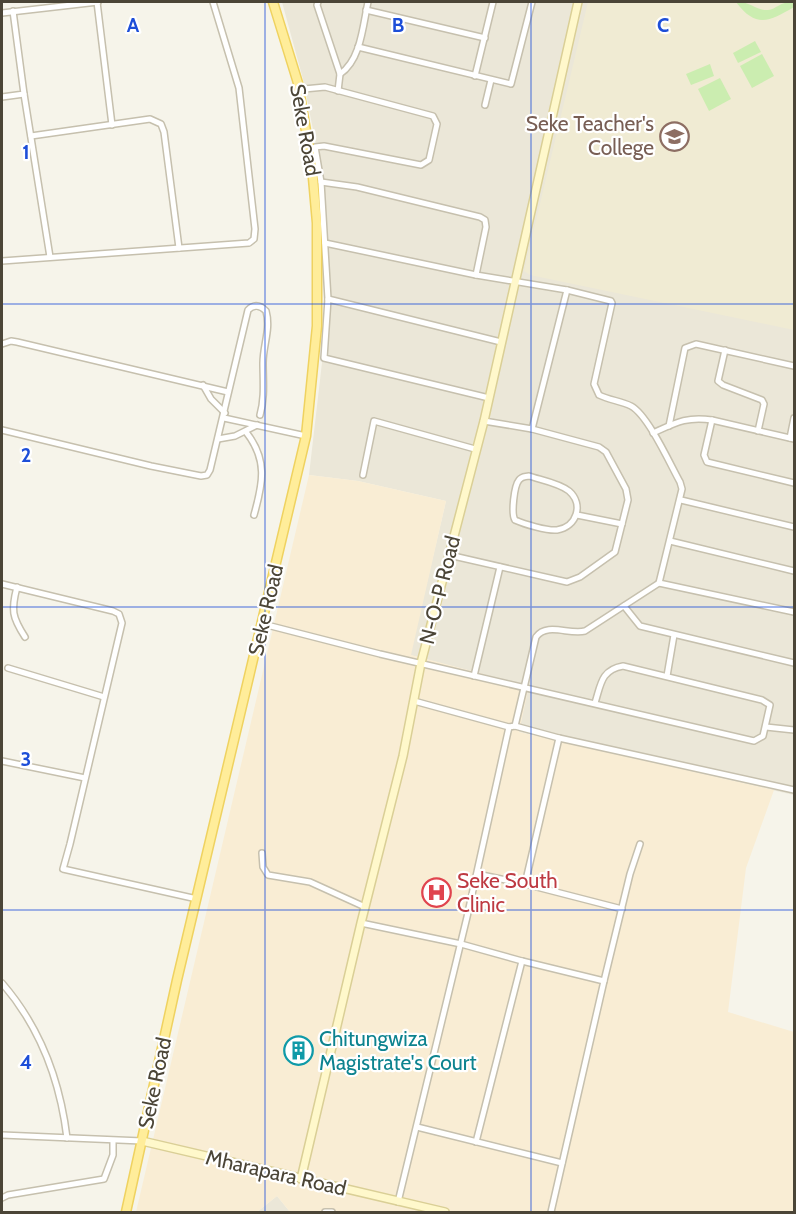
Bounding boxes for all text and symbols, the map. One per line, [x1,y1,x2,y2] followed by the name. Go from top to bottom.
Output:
[127,13,140,37] text: A
[392,13,404,37] text: B
[657,13,669,37] text: C
[285,82,326,178] street label: Seke Road
[526,111,654,160] place label: Seke Teacher's College
[659,120,691,152] school or university icon: Seke Teacher's College
[22,140,30,164] text: 1
[21,443,31,467] text: 2
[414,533,465,647] street label: N-O-P Road
[243,562,288,658] street label: Seke Road
[21,747,31,771] text: 3
[457,868,558,917] place label: Seke South Clinic
[420,877,452,909] hospital icon: Seke South Clinic
[319,1026,477,1075] place label: Chitungwiza Magistrate's Court
[133,1035,176,1131] street label: Seke Road
[282,1035,314,1067] building icon: Chitungwiza Magistrate's Court
[20,1050,32,1074] text: 4
[203,1144,349,1201] street label: Mharapara Road

